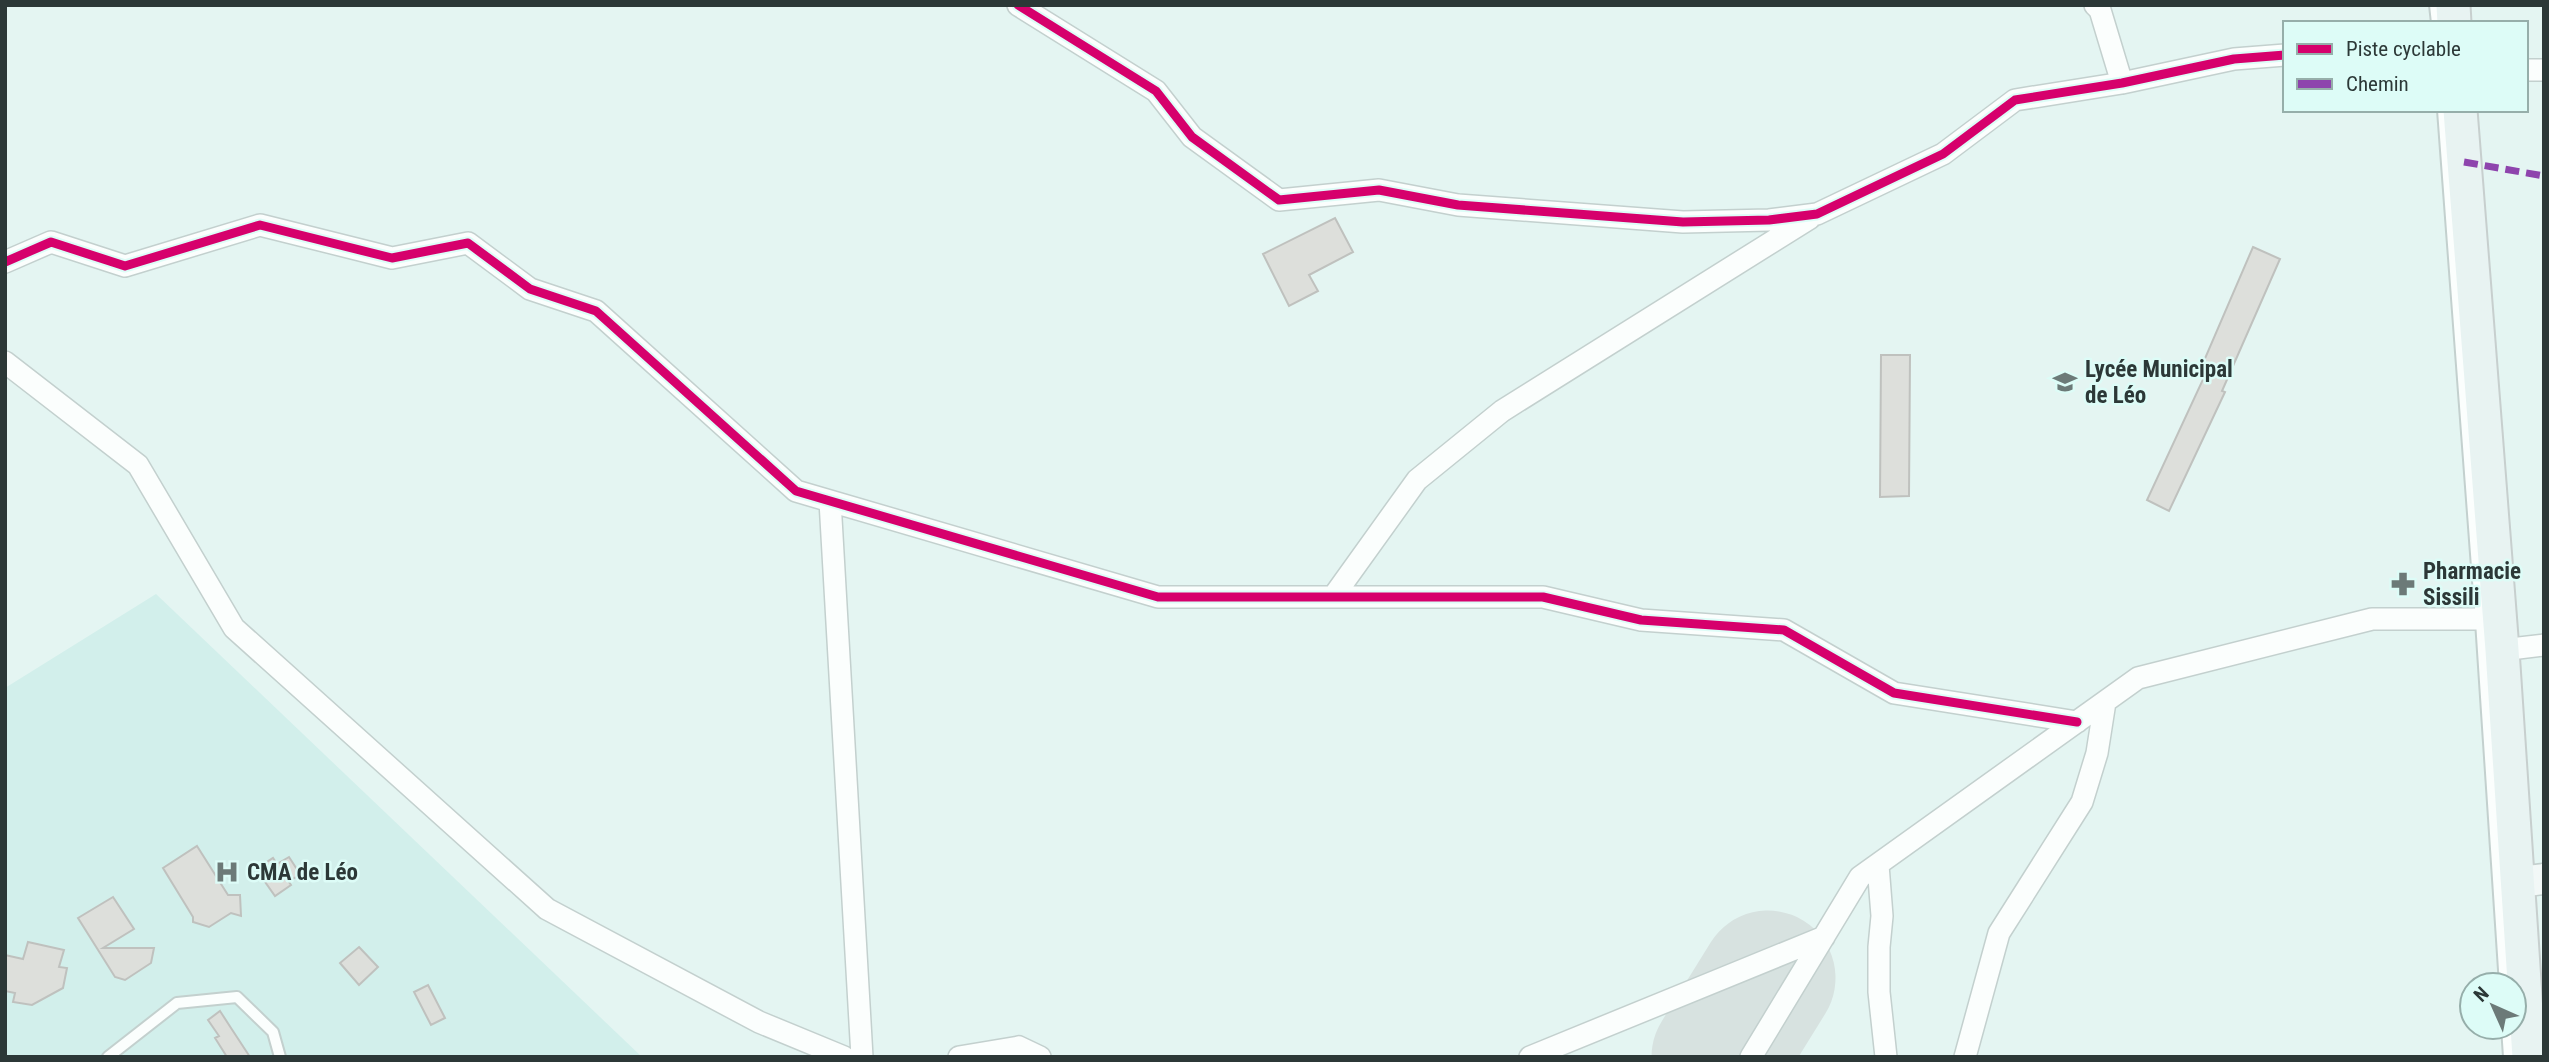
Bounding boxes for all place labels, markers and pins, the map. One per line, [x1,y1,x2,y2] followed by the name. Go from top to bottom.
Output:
[2085,356,2233,409] place label: Lycée Municipal de Léo
[2051,368,2079,396] school or university icon: Lycée Municipal de Léo
[2423,558,2521,611] place label: Pharmacie Sissili
[2389,570,2417,598] pharmacy icon: Pharmacie Sissili
[213,858,241,886] hospital icon: CMA de Léo
[247,859,358,886] place label: CMA de Léo

